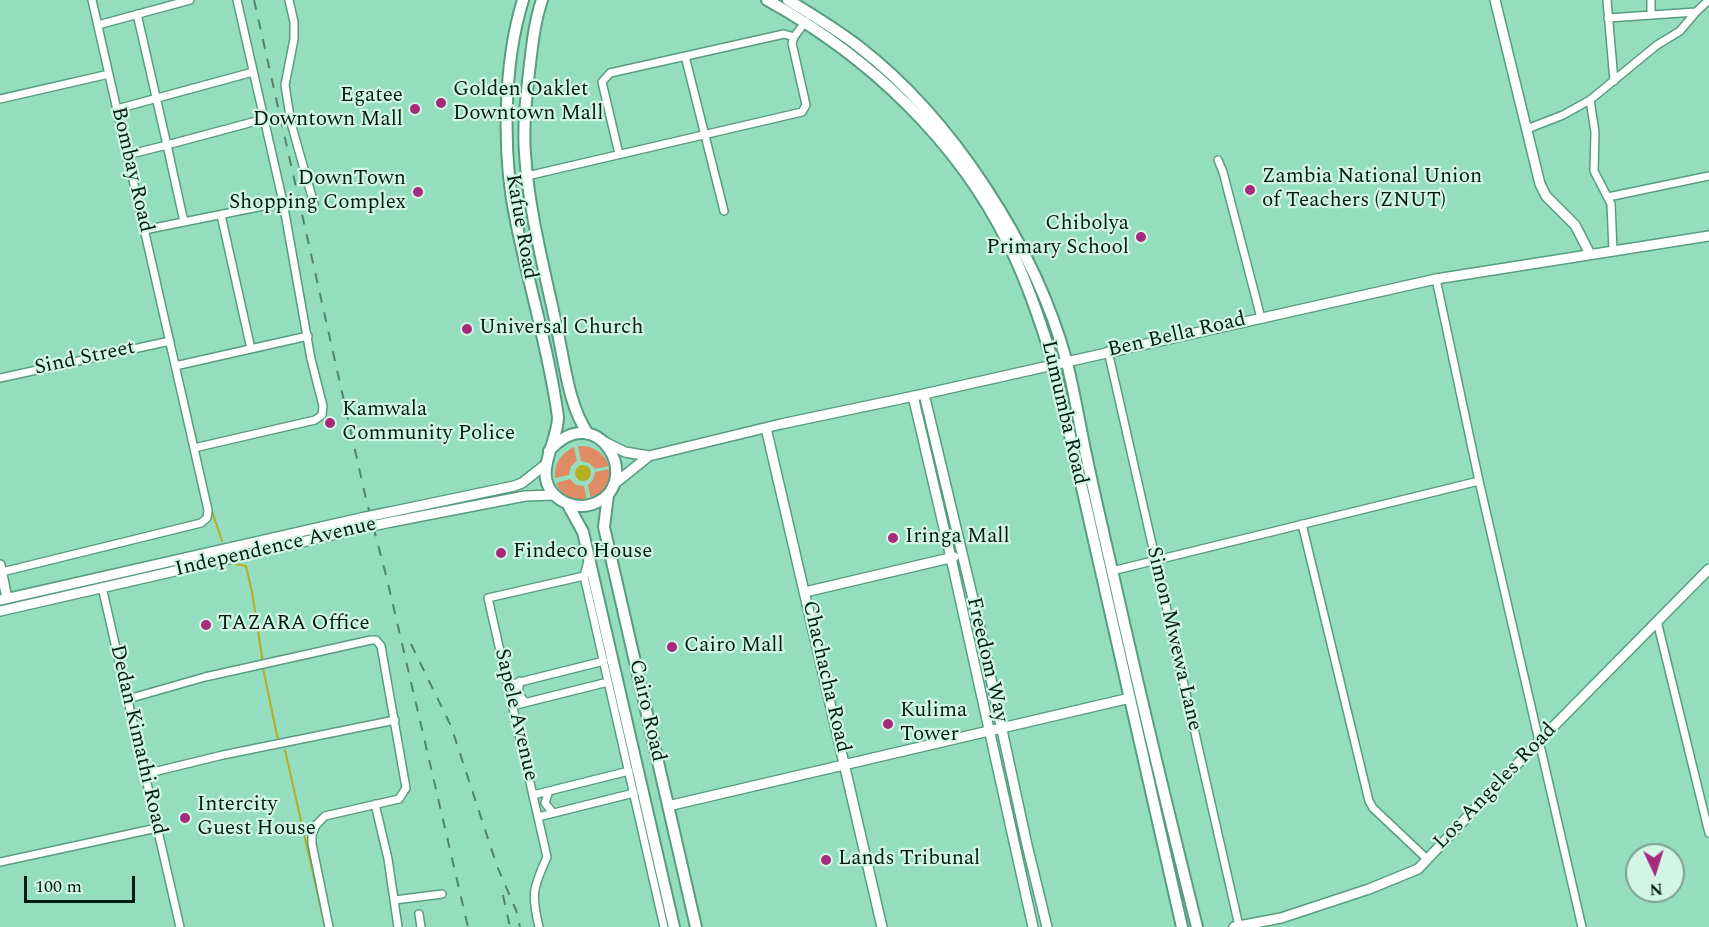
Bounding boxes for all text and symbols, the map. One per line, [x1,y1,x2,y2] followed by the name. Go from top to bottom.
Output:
[453,78,603,128] place label: Golden Oaklet Downtown Mall
[253,84,403,134] place label: Egatee Downtown Mall
[434,96,448,110] marker: Golden Oaklet Downtown Mall
[408,102,422,116] marker: Egatee Downtown Mall
[104,105,158,235] street label: Bombay Road
[1262,165,1482,215] place label: Zambia National Union of Teachers (ZNUT)
[229,167,406,217] place label: DownTown Shopping Complex
[498,172,542,282] street label: Kafue Road
[1243,183,1257,197] marker: Zambia National Union of Teachers (ZNUT)
[411,185,425,199] marker: DownTown Shopping Complex
[986,212,1129,262] place label: Chibolya Primary School
[1134,230,1148,244] marker: Chibolya Primary School
[1105,308,1249,364] street label: Ben Bella Road
[479,316,643,342] place label: Universal Church
[460,322,474,336] marker: Universal Church
[32,336,138,382] street label: Sind Street
[1034,338,1092,488] street label: Lumumba Road
[342,398,515,448] place label: Kamwala Community Police
[323,416,337,430] marker: Kamwala Community Police
[173,513,379,583] street label: Independence Avenue
[905,525,1010,551] place label: Iringa Mall
[886,531,900,545] marker: Iringa Mall
[513,540,652,566] place label: Findeco House
[1140,545,1206,733] street label: Simon Mwewa Lane
[494,546,508,560] marker: Findeco House
[959,595,1013,725] street label: Freedom Way
[795,599,855,755] street label: Chachacha Road
[218,612,370,638] place label: TAZARA Office
[199,618,213,632] marker: TAZARA Office
[684,634,784,660] place label: Cairo Mall
[665,640,679,654] marker: Cairo Mall
[103,642,171,838] street label: Dedan Kimathi Road
[488,646,542,784] street label: Sapele Avenue
[622,657,670,765] street label: Cairo Road
[900,699,967,749] place label: Kulima Tower
[881,717,895,731] marker: Kulima Tower
[1429,718,1563,856] street label: Los Angeles Road
[197,793,316,843] place label: Intercity Guest House
[178,811,192,825] marker: Intercity Guest House
[1625,843,1685,903] north arrow
[838,847,980,873] place label: Lands Tribunal
[819,853,833,867] marker: Lands Tribunal
[27,864,138,902] scale bar
[35,873,82,900] text: 100 m
[1649,877,1663,901] text: N

